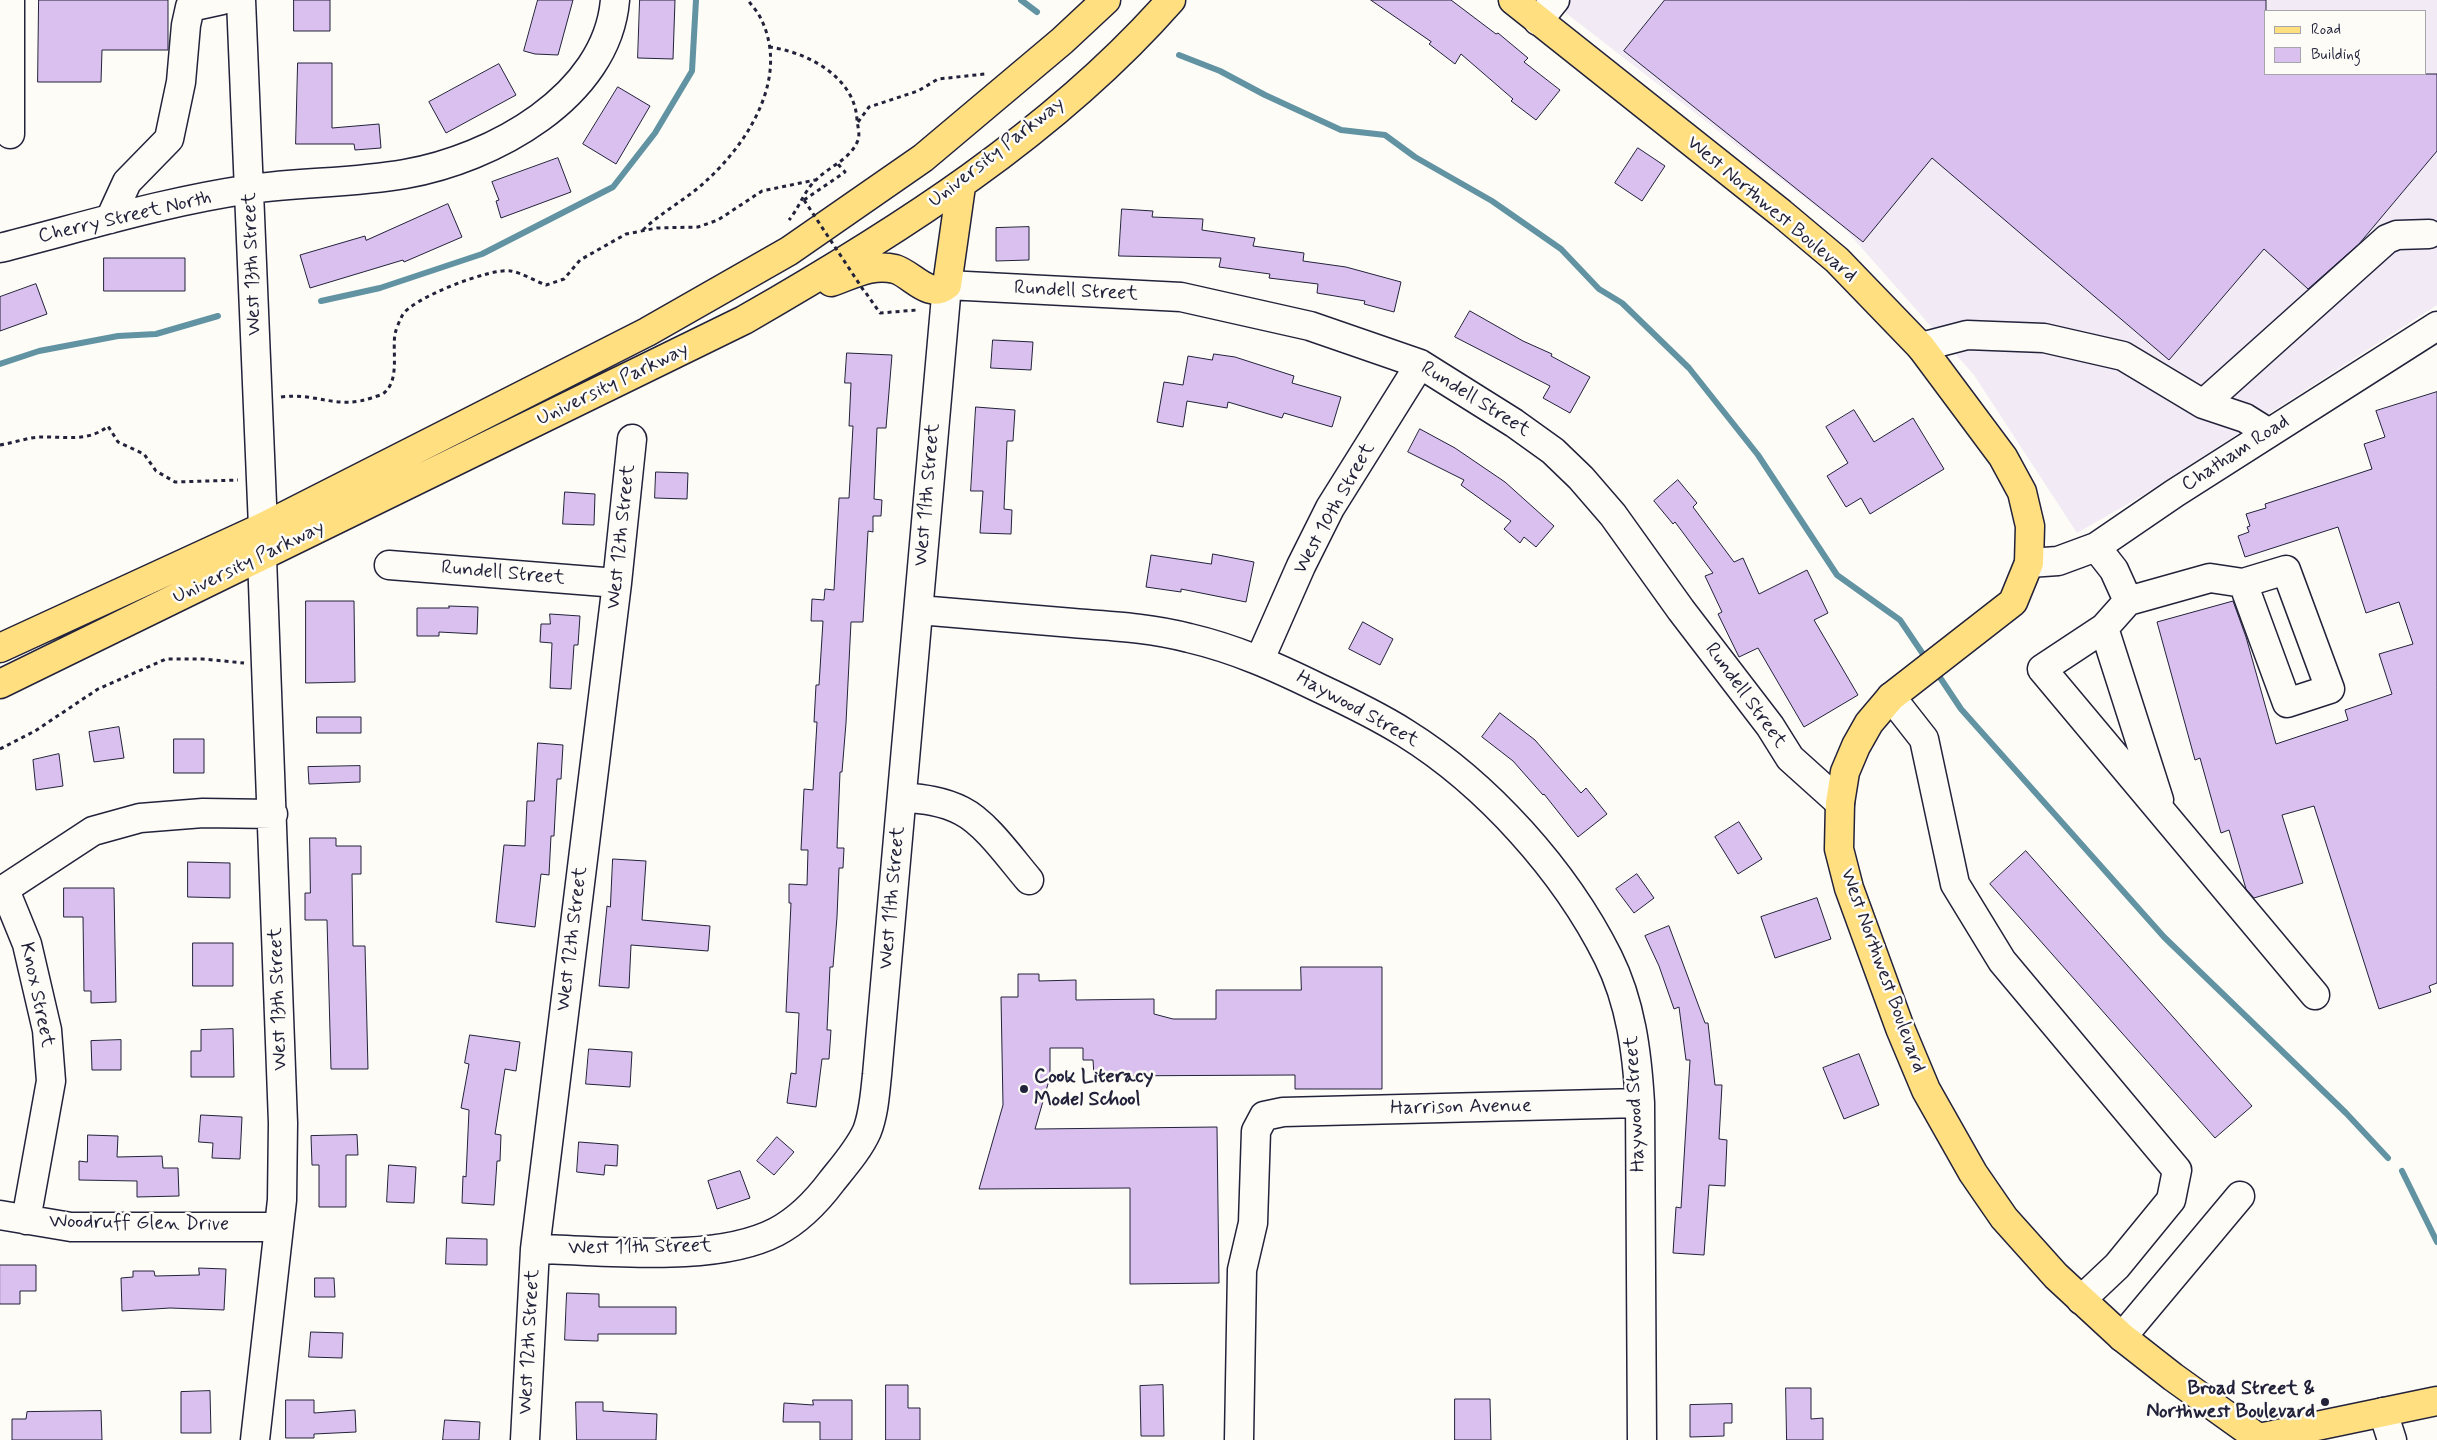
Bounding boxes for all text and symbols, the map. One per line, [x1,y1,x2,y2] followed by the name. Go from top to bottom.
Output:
[2264,10,2427,75] legend
[2311,20,2341,40] text: Road
[2311,45,2361,65] text: Building
[924,92,1070,214] street label: University Parkway
[1681,132,1861,288] street label: West Northwest Boulevard
[36,186,214,250] street label: Cherry Street North
[239,192,267,336] street label: West 13th Street
[1013,277,1139,307] street label: Rundell Street
[533,338,693,432] street label: University Parkway
[1416,357,1534,443] street label: Rundell Street
[2178,410,2294,498] street label: Chatham Road
[910,422,946,568] street label: West 11th Street
[1289,439,1381,579] street label: West 10th Street
[602,463,642,611] street label: West 12th Street
[169,516,329,610] street label: University Parkway
[440,557,566,591] street label: Rundell Street
[1699,639,1791,753] street label: Rundell Street
[1291,666,1423,754] street label: Haywood Street
[875,825,911,971] street label: West 11th Street
[552,865,594,1013] street label: West 12th Street
[1834,866,1930,1076] street label: West Northwest Boulevard
[265,927,293,1071] street label: West 13th Street
[13,940,59,1050] street label: Knox Street
[1620,1035,1652,1173] street label: Haywood Street
[1034,1066,1153,1113] place label: Cook Literacy Model School
[1018,1083,1030,1095] marker: Cook Literacy Model School
[1390,1095,1532,1121] street label: Harrison Avenue
[49,1210,229,1238] street label: Woodruff Glen Drive
[568,1235,712,1261] street label: West 11th Street
[514,1269,546,1415] street label: West 12th Street
[2146,1378,2315,1425] place label: Broad Street & Northwest Boulevard
[2319,1396,2331,1408] marker: Broad Street & Northwest Boulevard

